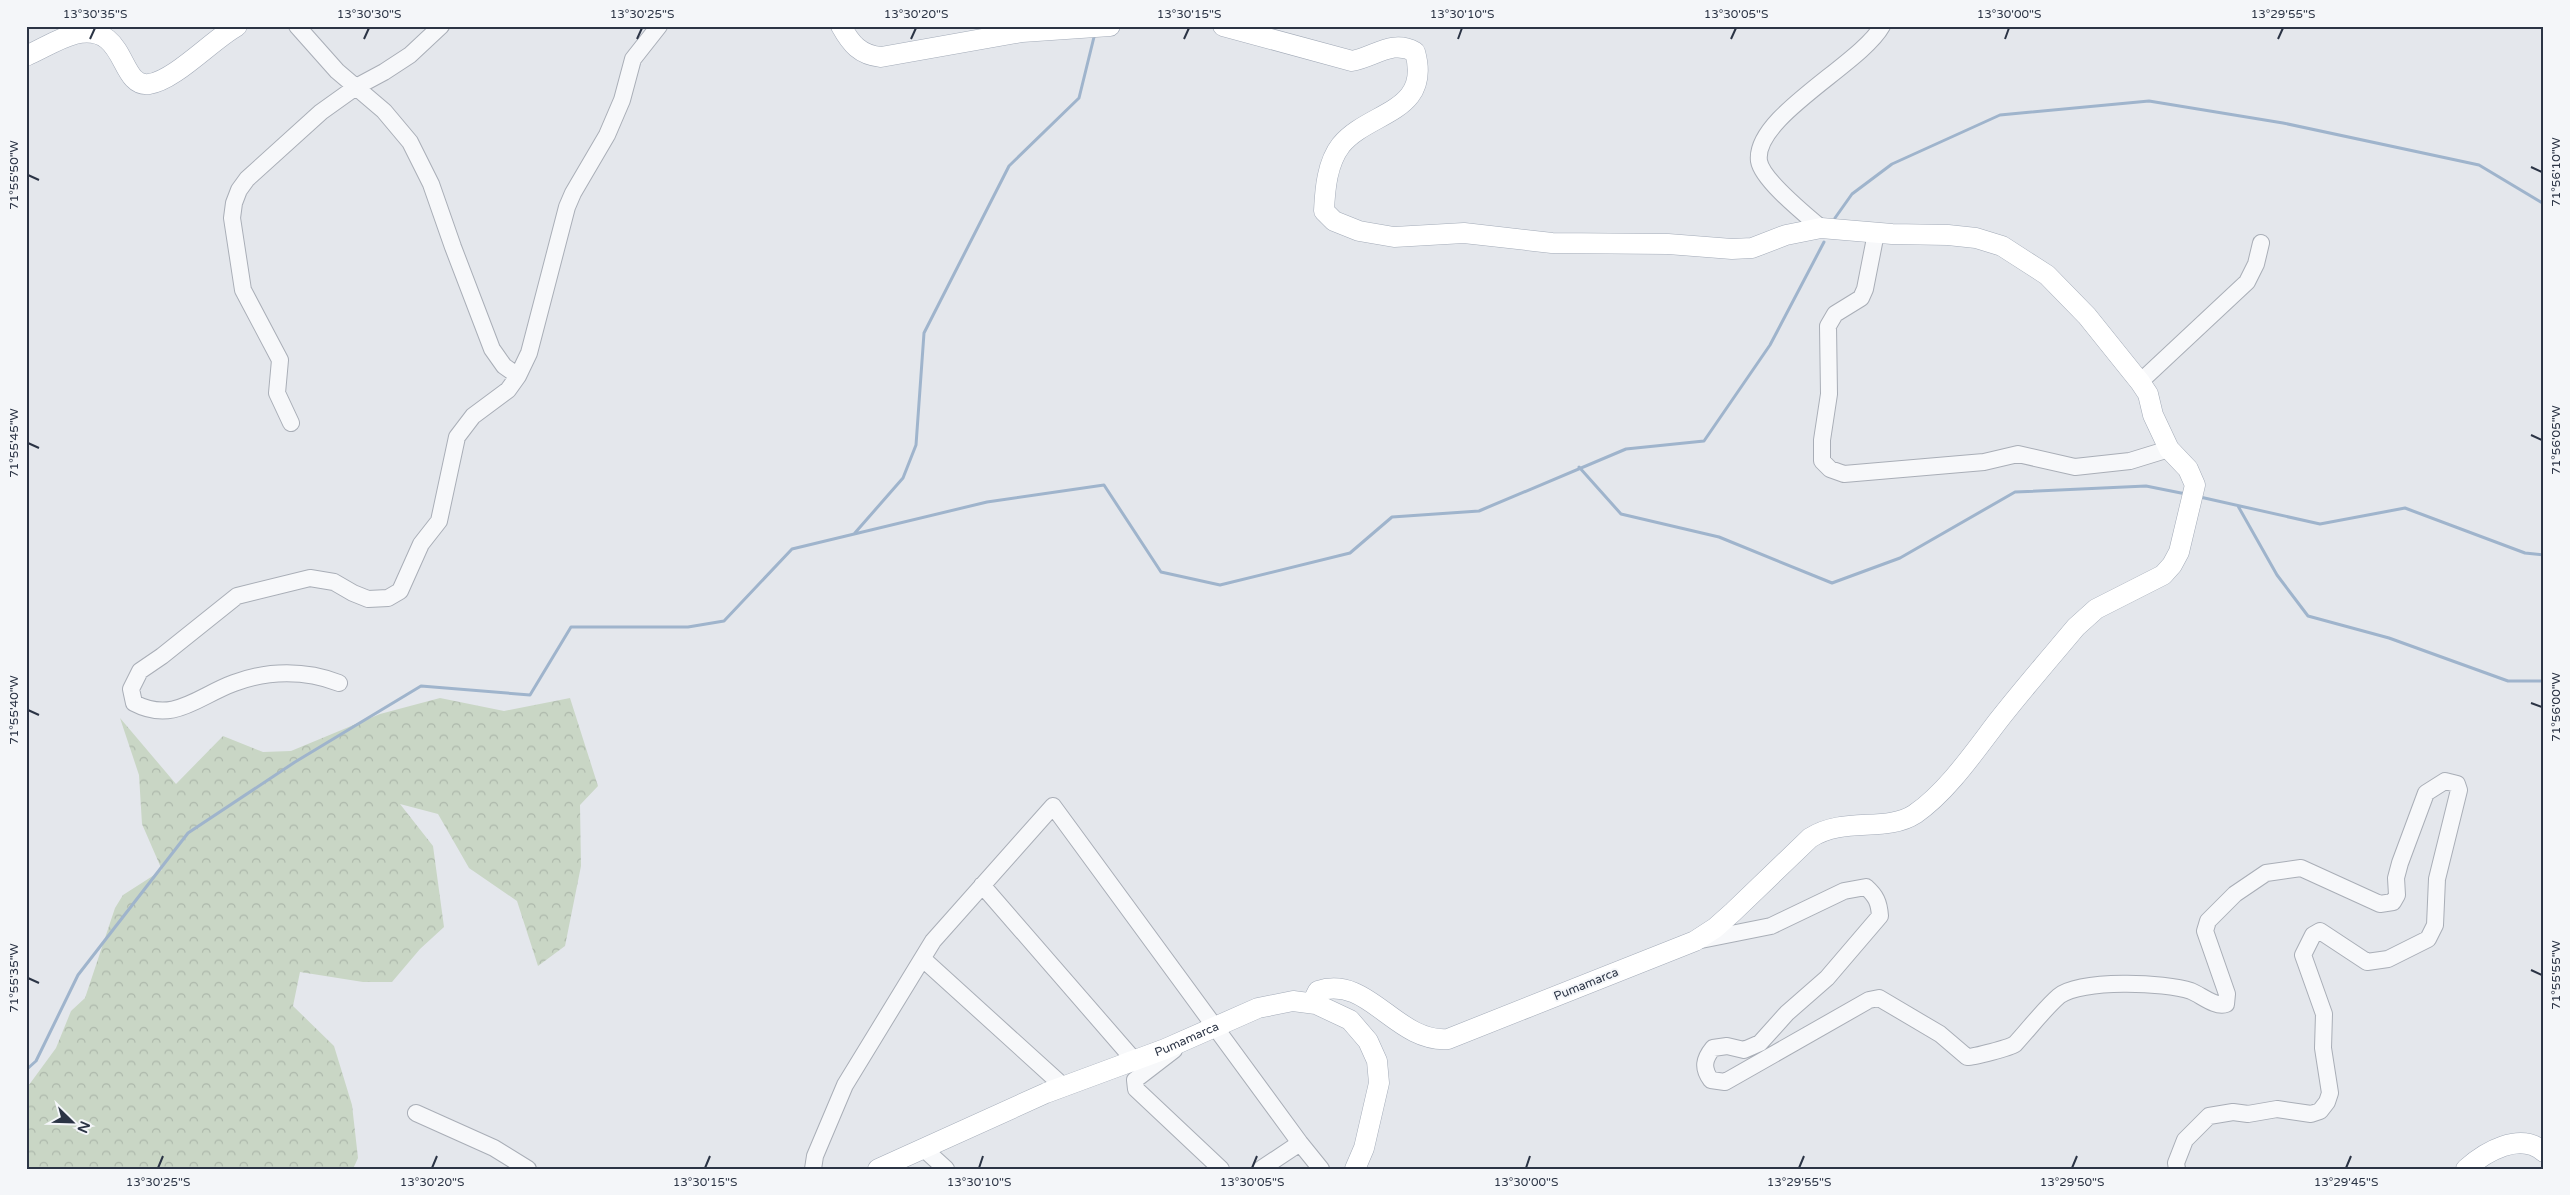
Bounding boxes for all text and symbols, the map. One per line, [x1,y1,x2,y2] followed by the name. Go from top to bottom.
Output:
[63,7,127,21] text: 13°30'35"S
[337,7,401,21] text: 13°30'30"S
[610,7,674,21] text: 13°30'25"S
[884,7,948,21] text: 13°30'20"S
[1157,7,1221,21] text: 13°30'15"S
[1430,7,1494,21] text: 13°30'10"S
[1704,7,1768,21] text: 13°30'05"S
[1977,7,2041,21] text: 13°30'00"S
[2251,7,2315,21] text: 13°29'55"S
[2549,137,2563,207] text: 71°56'10"W
[7,140,21,210] text: 71°55'50"W
[2549,405,2563,475] text: 71°56'05"W
[7,408,21,478] text: 71°55'45"W
[2549,672,2563,742] text: 71°56'00"W
[7,675,21,745] text: 71°55'40"W
[2549,940,2563,1010] text: 71°55'55"W
[7,943,21,1013] text: 71°55'35"W
[1552,965,1620,1003] street label: Pumamarca
[1153,1019,1221,1059] street label: Pumamarca
[48,1098,98,1148] north arrow
[73,1118,94,1135] text: N
[126,1175,190,1189] text: 13°30'25"S
[400,1175,464,1189] text: 13°30'20"S
[673,1175,737,1189] text: 13°30'15"S
[947,1175,1011,1189] text: 13°30'10"S
[1220,1175,1284,1189] text: 13°30'05"S
[1494,1175,1558,1189] text: 13°30'00"S
[1767,1175,1831,1189] text: 13°29'55"S
[2040,1175,2104,1189] text: 13°29'50"S
[2314,1175,2378,1189] text: 13°29'45"S

